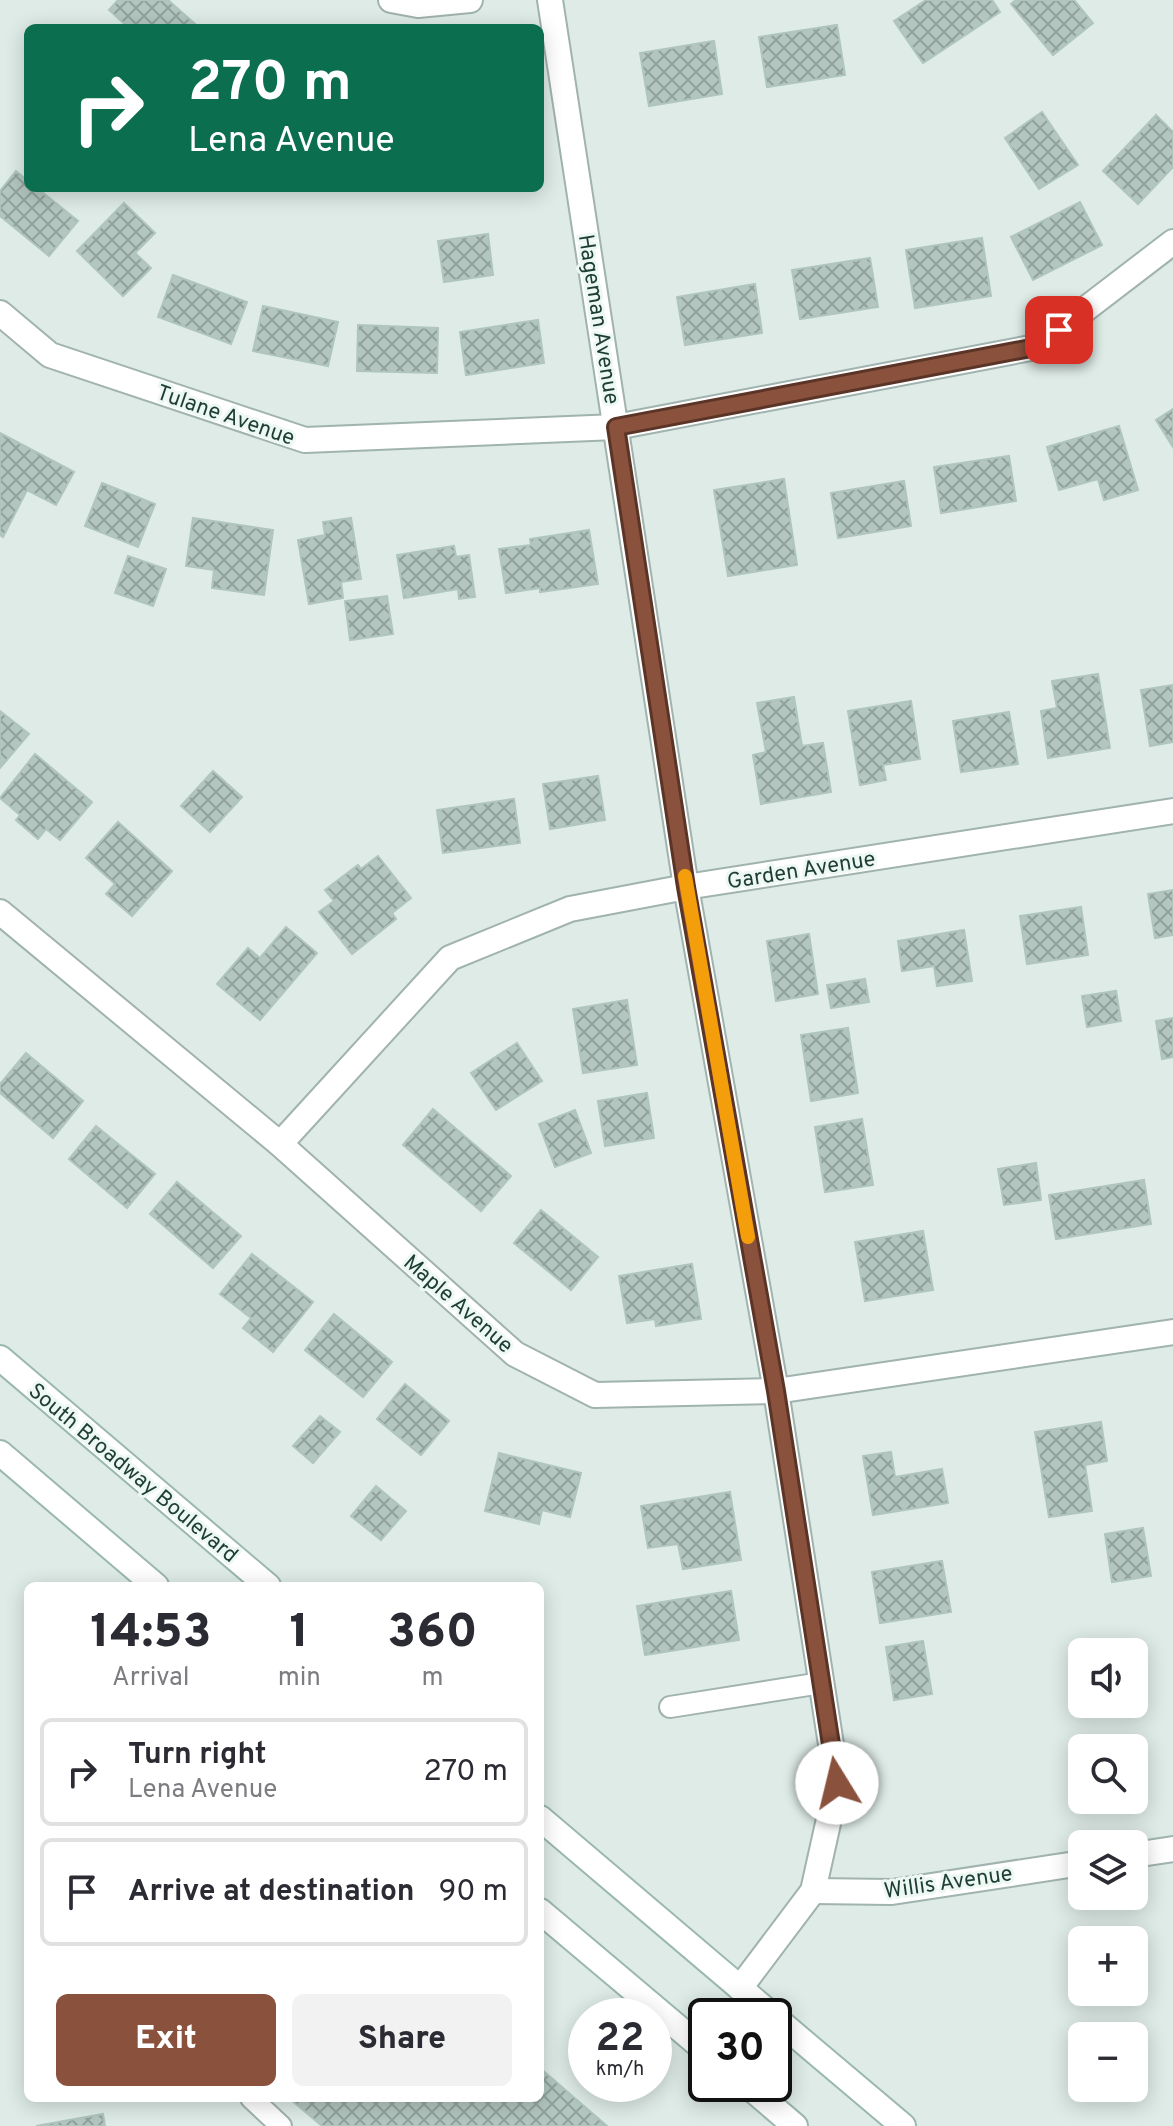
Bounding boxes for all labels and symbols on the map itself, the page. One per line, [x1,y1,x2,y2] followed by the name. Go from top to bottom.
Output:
[571,232,624,406] street label: Hageman Avenue
[1025,296,1093,364] pin
[153,380,298,453] street label: Tulane Avenue
[725,846,877,897] street label: Garden Avenue
[397,1250,518,1360] street label: Maple Avenue
[22,1378,243,1570] street label: South Broadway Boulevard
[795,1741,879,1825] position arrow
[882,1861,1014,1906] street label: Willis Avenue
[688,1998,792,2102] speed limit sign: 30

